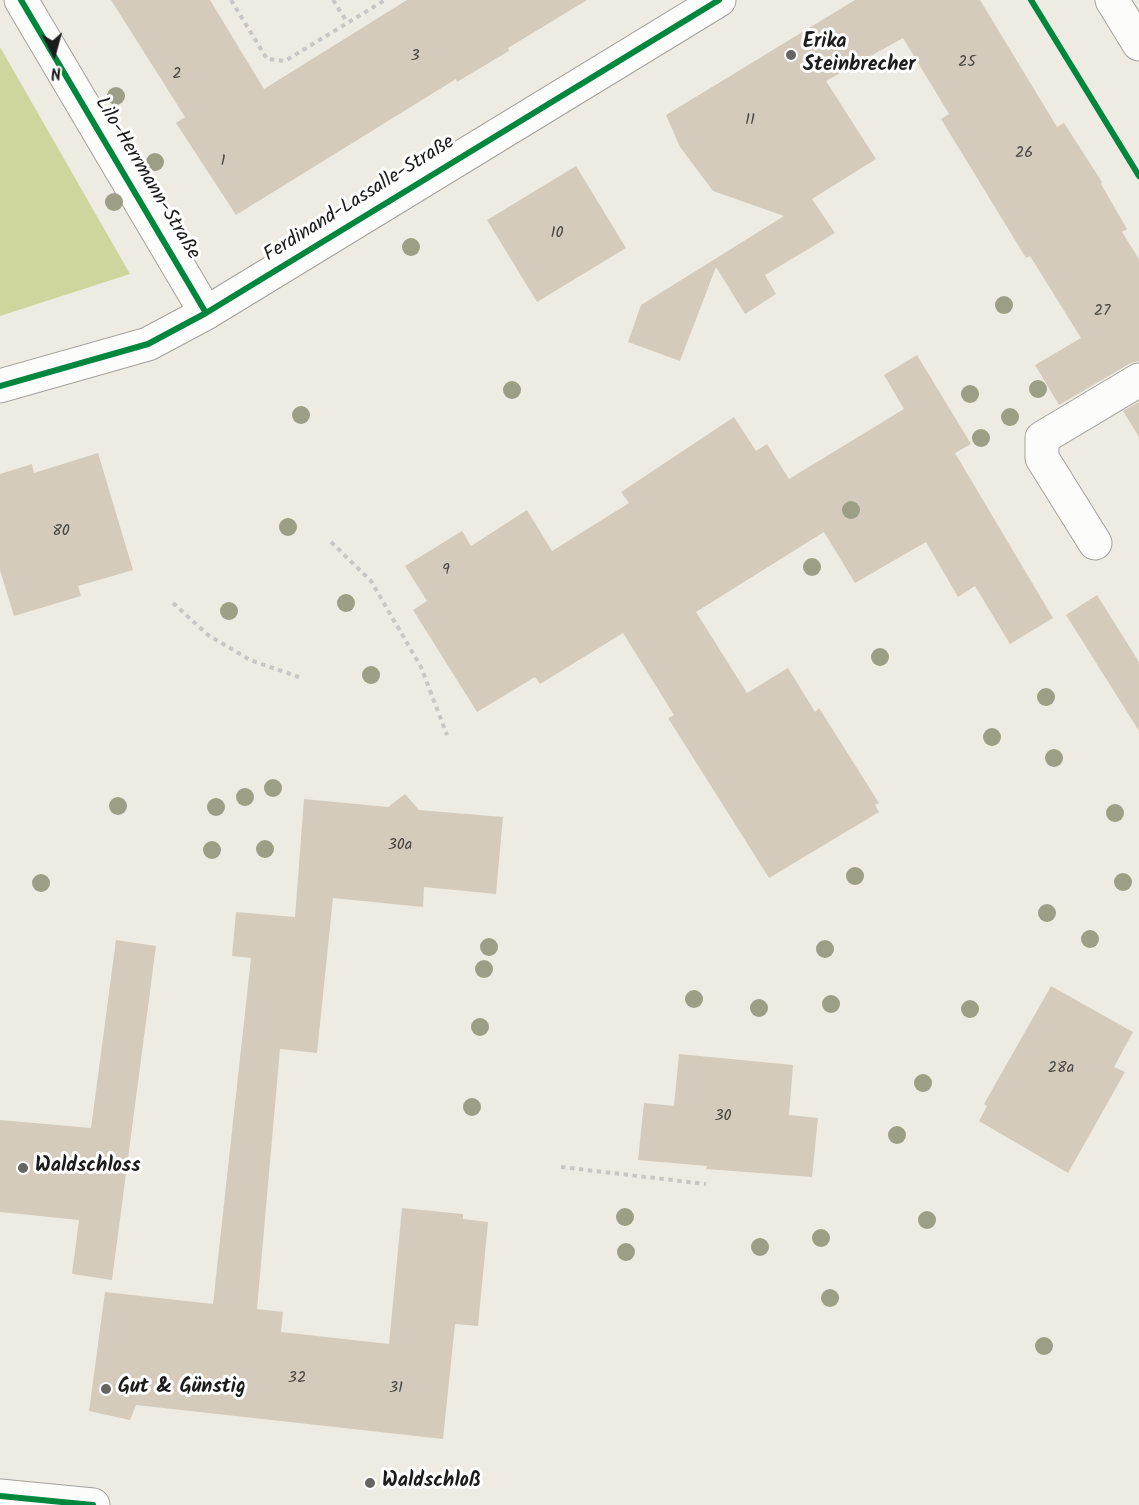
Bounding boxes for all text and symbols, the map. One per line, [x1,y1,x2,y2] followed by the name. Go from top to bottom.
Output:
[24,24,84,84] north arrow
[803,32,915,79] place label: Erika Steinbrecher
[410,47,420,67] house number: 3
[784,48,798,62] marker: Erika Steinbrecher
[958,53,976,73] house number: 25
[50,59,62,85] text: N
[172,65,182,85] house number: 2
[88,93,204,265] street label: Lilo-Herrmann-Straße
[745,111,755,131] house number: 11
[260,131,460,269] street label: Ferdinand-Lassalle-Straße
[1015,144,1033,164] house number: 26
[220,152,226,172] house number: 1
[550,224,564,244] house number: 10
[1094,302,1110,322] house number: 27
[52,522,70,542] house number: 80
[442,561,450,581] house number: 9
[388,836,412,856] house number: 30a
[1048,1059,1074,1079] house number: 28a
[714,1107,732,1127] house number: 30
[35,1156,140,1180] place label: Waldschloss
[16,1161,30,1175] marker: Waldschloss
[288,1369,306,1389] house number: 32
[118,1377,246,1401] place label: Gut & Günstig
[389,1379,403,1399] house number: 31
[99,1382,113,1396] marker: Gut & Günstig
[382,1471,481,1495] place label: Waldschloß
[363,1476,377,1490] marker: Waldschloß

